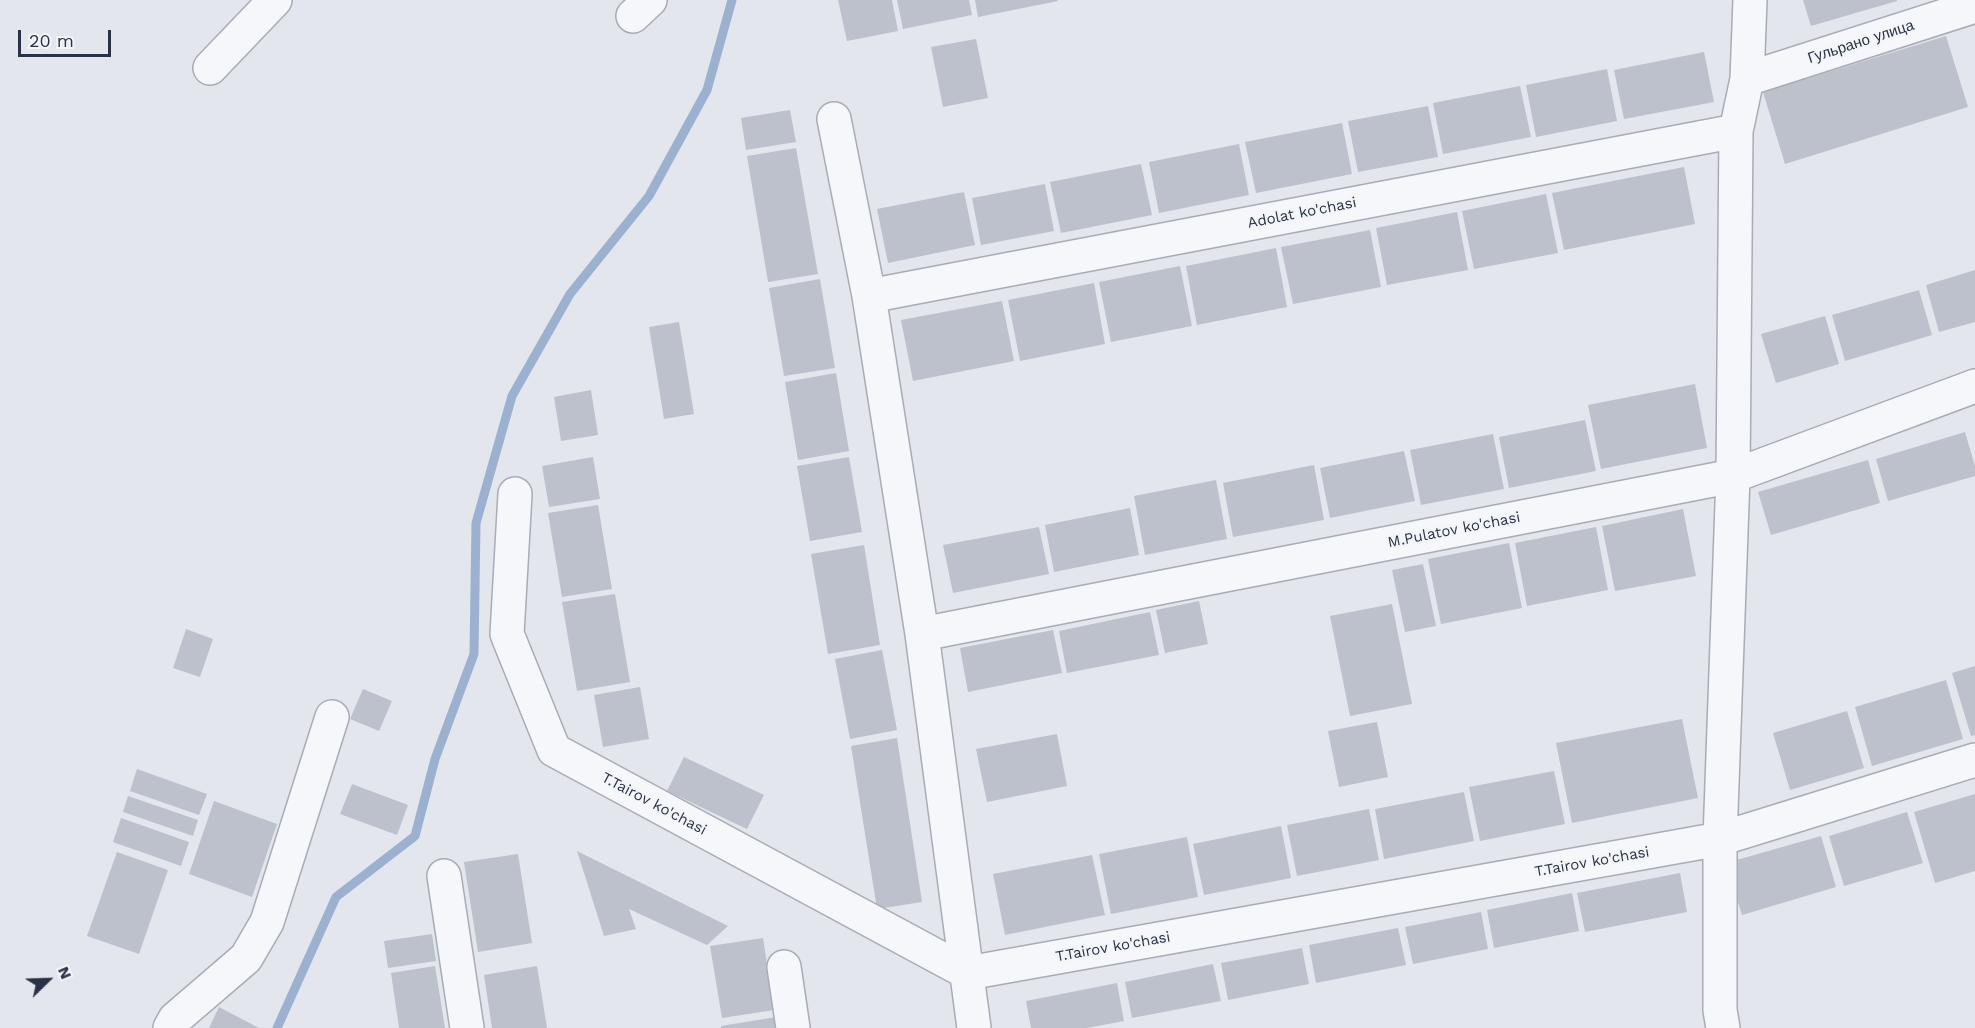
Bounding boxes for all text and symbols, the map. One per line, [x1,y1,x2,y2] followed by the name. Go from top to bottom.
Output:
[1806,16,1916,68] street label: Гульрано улица
[21,18,114,56] scale bar
[29,30,74,51] text: 20 m
[1246,194,1358,232] street label: Adolat ko'chasi
[1386,508,1522,552] street label: M.Pulatov ko'chasi
[598,769,710,839] street label: T.Tairov ko'chasi
[1533,843,1651,881] street label: T.Tairov ko'chasi
[1054,928,1172,966] street label: T.Tairov ko'chasi
[18,950,78,1010] north arrow
[54,964,76,982] text: N

